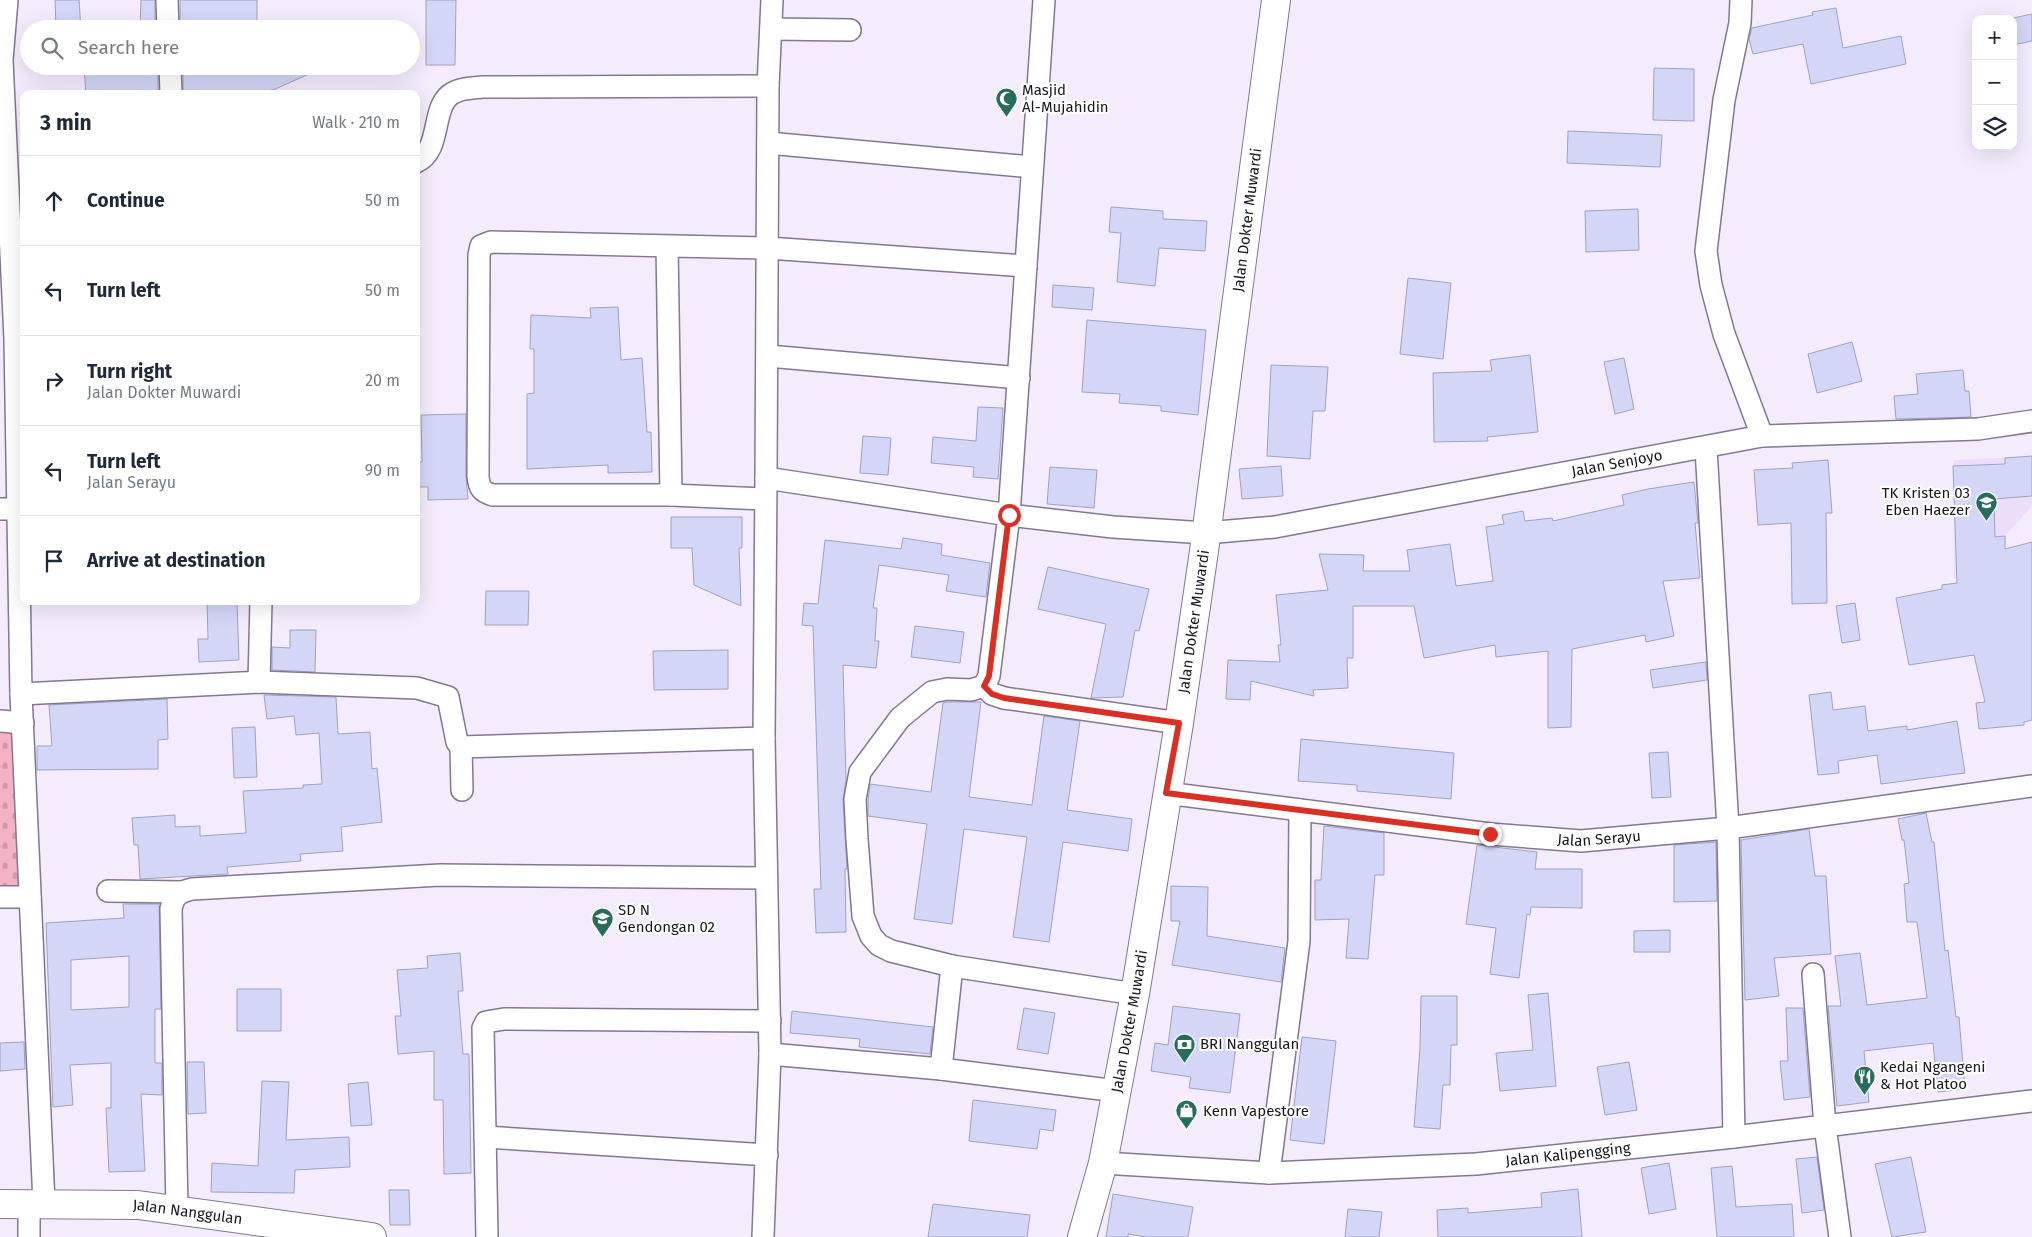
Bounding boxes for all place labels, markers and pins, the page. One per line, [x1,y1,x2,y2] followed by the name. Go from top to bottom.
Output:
[1022,81,1109,116] place label: Masjid Al-Mujahidin
[994,87,1018,118] mosque icon: Masjid Al-Mujahidin
[1882,484,1970,519] place label: TK Kristen 03 Eben Haezer
[1974,490,1998,521] school or university icon: TK Kristen 03 Eben Haezer
[618,901,715,936] place label: SD N Gendongan 02
[590,907,614,938] school or university icon: SD N Gendongan 02
[1172,1032,1196,1063] bank icon: BRI Nanggulan
[1200,1035,1299,1053] place label: BRI Nanggulan
[1880,1058,1986,1093] place label: Kedai Ngangeni & Hot Platoo
[1852,1064,1876,1095] restaurant icon: Kedai Ngangeni & Hot Platoo
[1175,1099,1199,1130] shop icon: Kenn Vapestore
[1203,1102,1309,1120] place label: Kenn Vapestore

